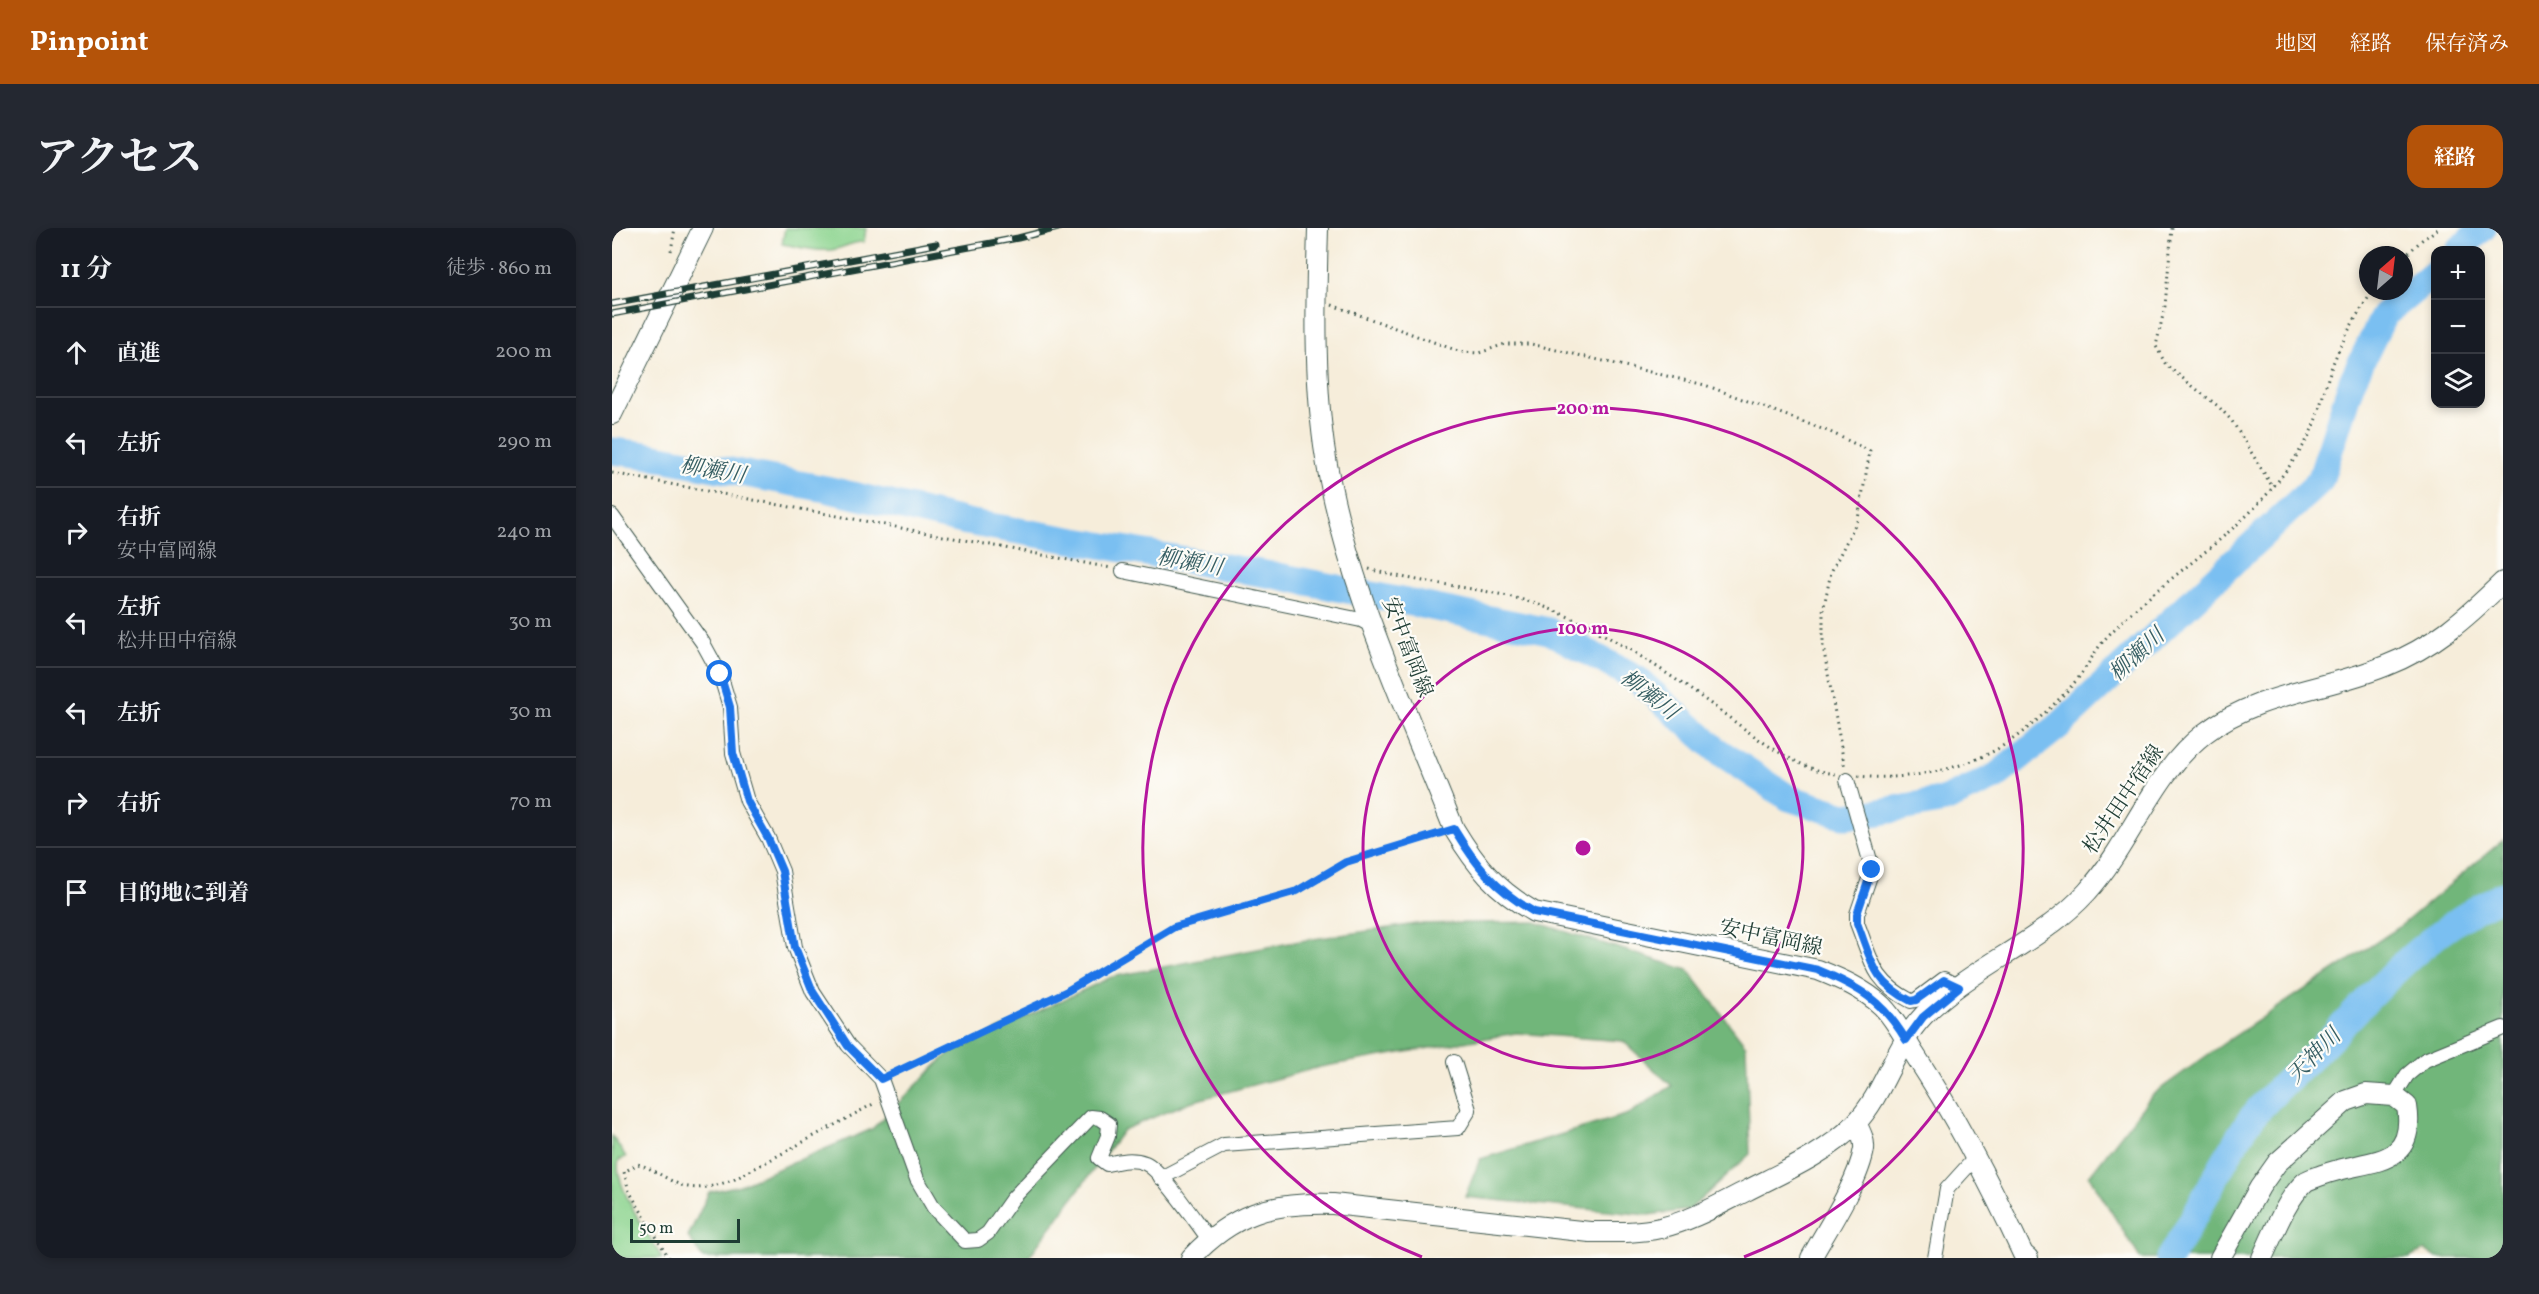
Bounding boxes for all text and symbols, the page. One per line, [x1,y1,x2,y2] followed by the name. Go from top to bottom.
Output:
[30,23,148,62] text: Pinpoint
[2275,30,2317,59] text: 地図
[2350,30,2392,59] text: 経路
[2425,30,2509,59] text: 保存済み
[2407,125,2503,188] button: 経路
[36,131,203,190] text: アクセス
[2359,246,2413,300] north arrow
[2431,246,2485,408] map controls
[2431,246,2485,300] button: +
[60,252,112,288] text: 11 分
[446,255,552,283] text: 徒歩 · 860 m
[2431,300,2485,354] button: −
[60,336,93,369] icon: ahead
[495,338,552,366] text: 200 m
[117,339,161,370] text: 直進
[2431,354,2485,408] button: layers
[1557,397,1609,422] text: 200 m
[60,426,93,459] icon: left
[497,428,552,456] text: 290 m
[117,429,161,460] text: 左折
[677,450,750,493] water label: 柳瀬川
[117,503,161,534] text: 右折
[60,516,93,549] icon: right
[497,518,552,546] text: 240 m
[117,538,217,566] text: 安中富岡線
[1154,542,1227,585] water label: 柳瀬川
[117,593,161,624] text: 左折
[1374,593,1439,702] street label: 安中富岡線
[60,606,93,639] icon: left
[508,608,552,636] text: 30 m
[1558,617,1608,642] text: 100 m
[2103,621,2174,690] water label: 柳瀬川
[117,628,237,656] text: 松井田中宿線
[706,660,732,686] route start
[1613,663,1686,730] water label: 柳瀬川
[60,696,93,729] icon: left
[508,698,552,726] text: 30 m
[117,699,161,730] text: 左折
[2077,740,2171,860] street label: 松井田中宿線
[60,786,93,819] icon: right
[509,788,552,816] text: 70 m
[117,789,161,820] text: 右折
[1573,838,1593,858] centre of rings
[1858,856,1884,882] route end
[60,876,93,909] icon: arrive
[117,879,249,910] text: 目的地に到着
[1716,913,1825,964] street label: 安中富岡線
[2281,1021,2350,1091] water label: 天神川
[630,1216,740,1244] scale bar
[639,1218,673,1240] text: 50 m

